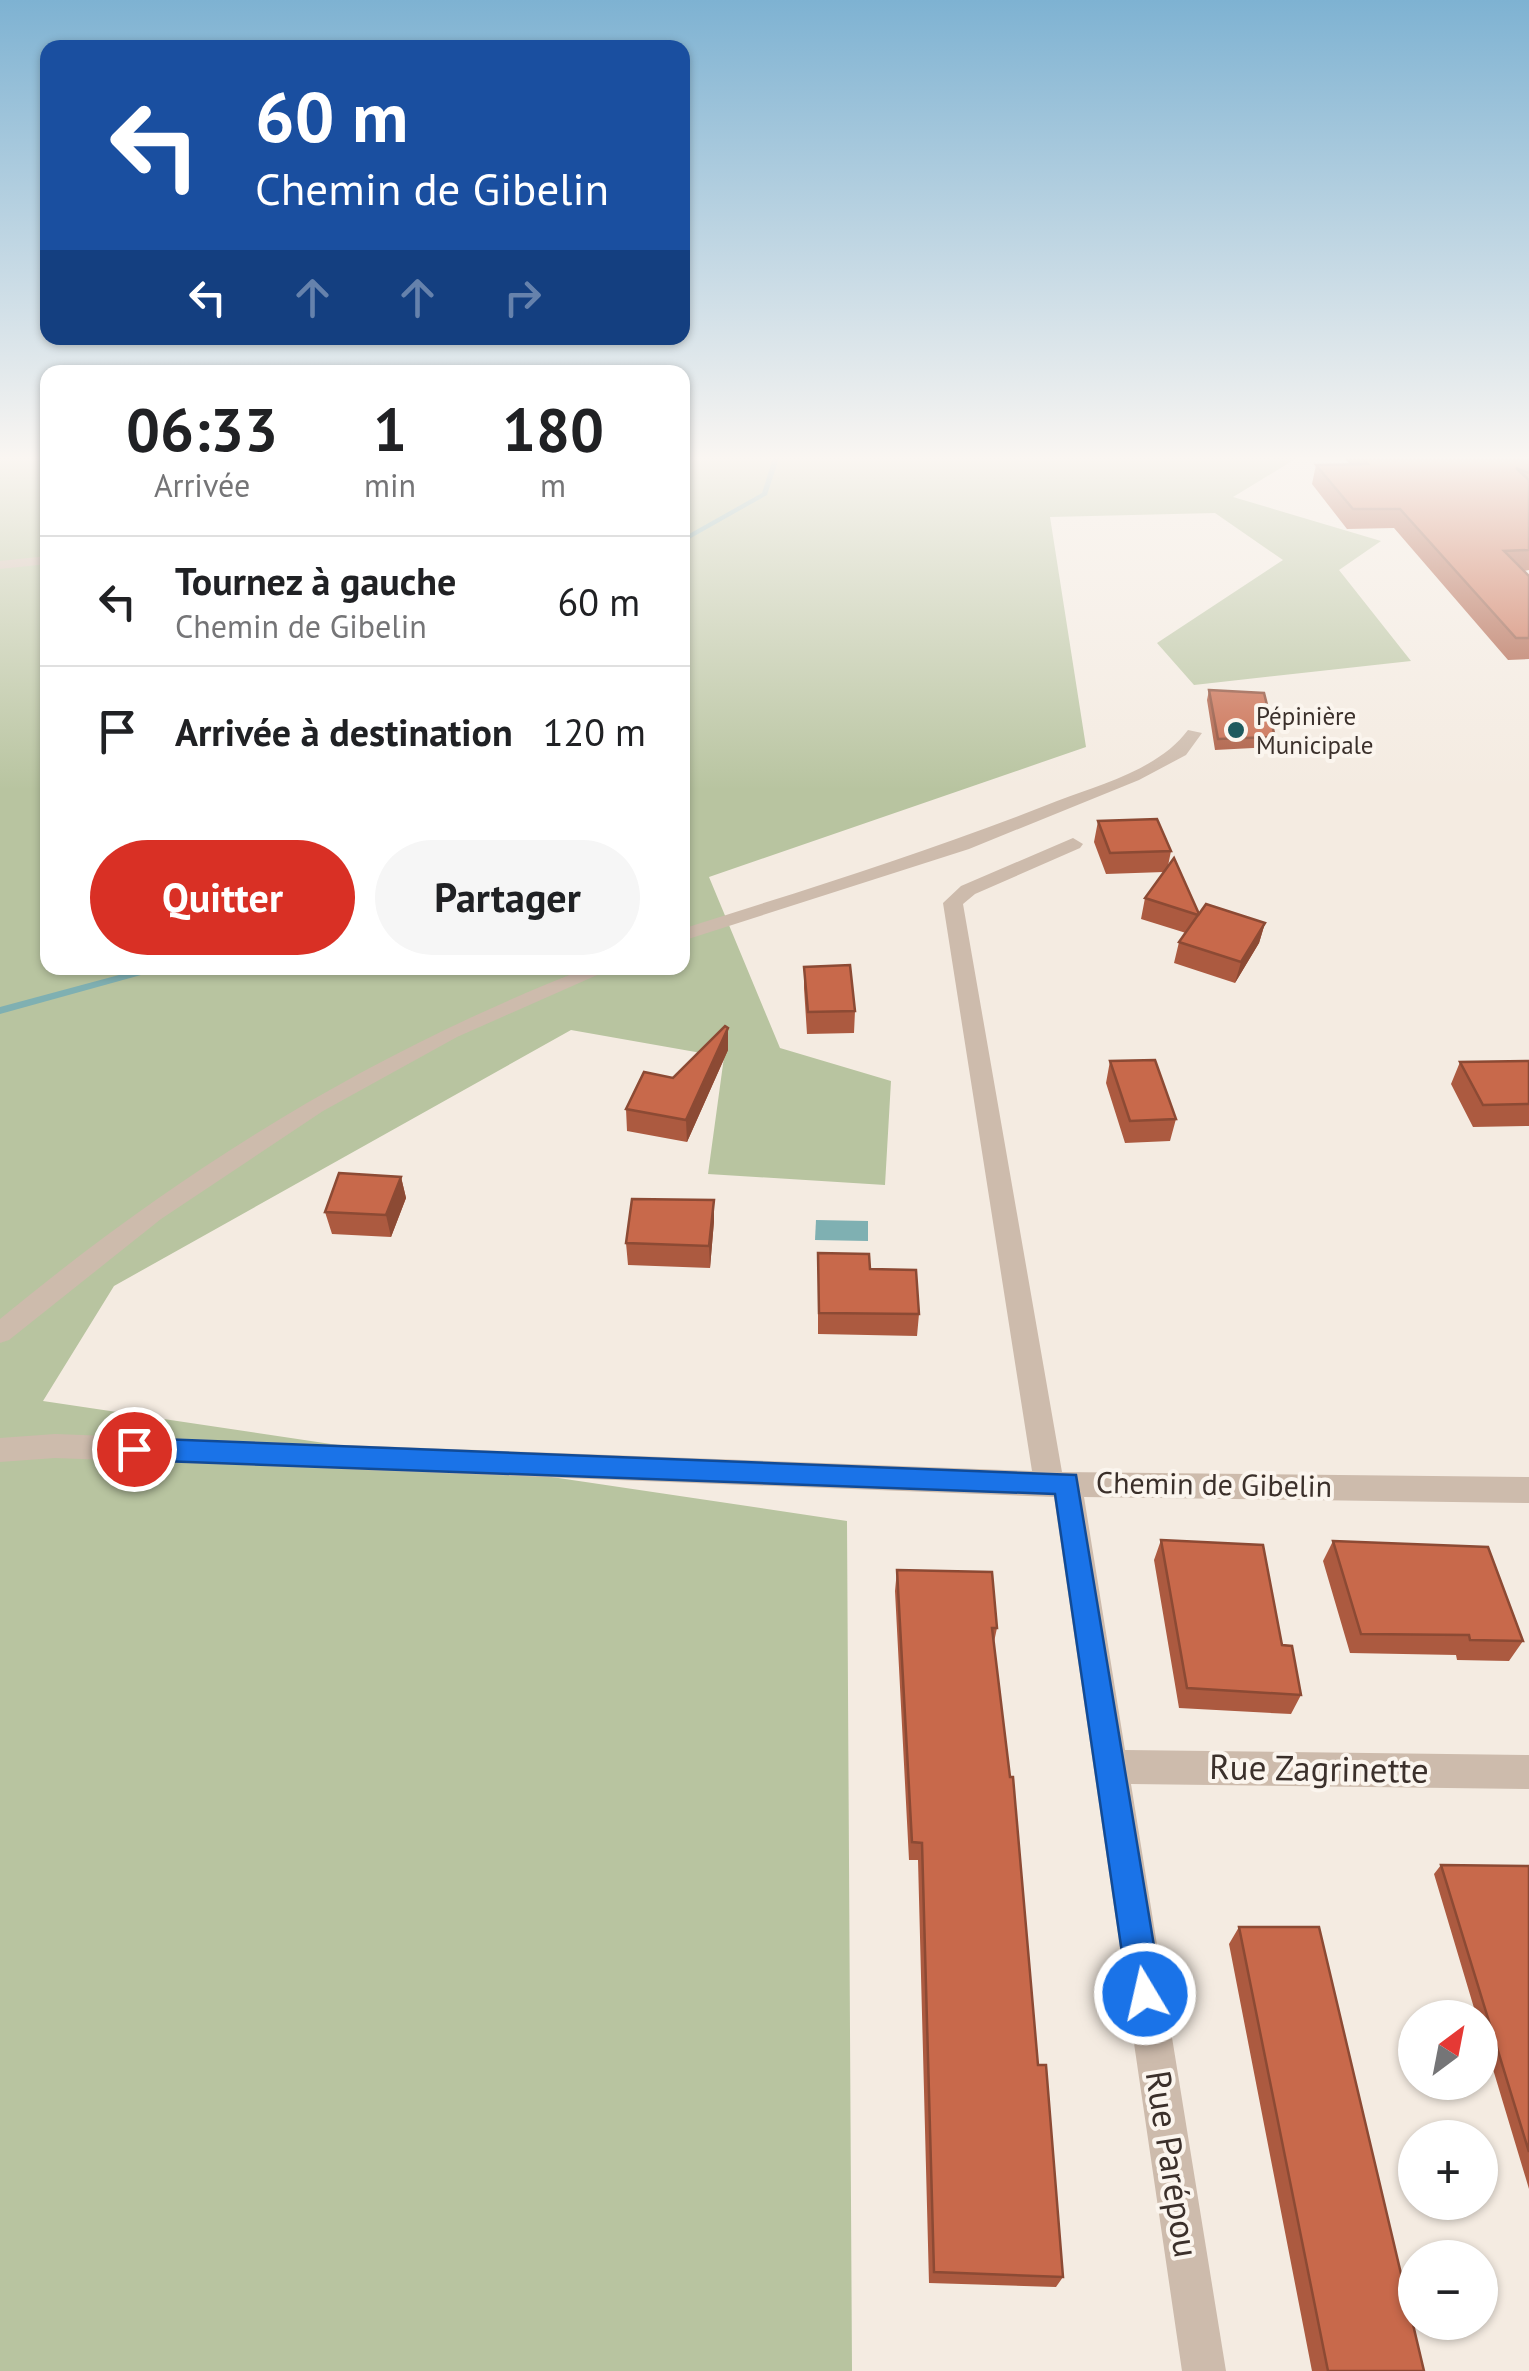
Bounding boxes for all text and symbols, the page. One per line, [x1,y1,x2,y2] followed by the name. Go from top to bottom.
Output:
[255,71,408,161] text: 60 m
[90,80,220,210] icon: left
[255,159,609,217] text: Chemin de Gibelin
[180,270,235,325] icon: left
[285,270,340,325] icon: ahead
[390,270,445,325] icon: ahead
[495,270,550,325] icon: right
[126,390,278,468] text: 06:33
[373,390,407,468] text: 1
[502,390,604,468] text: 180
[154,464,250,506] text: Arrivée
[364,464,416,506] text: min
[540,464,566,506] text: m
[175,556,456,605] text: Tournez à gauche
[90,574,145,629] icon: left
[558,577,640,626] text: 60 m
[175,605,427,647] text: Chemin de Gibelin
[1256,700,1374,761] place label: Pépinière Municipale
[90,704,145,759] icon: arrive
[175,707,513,756] text: Arrivée à destination
[543,707,646,756] text: 120 m
[1225,719,1247,741] marker: Pépinière Municipale
[90,840,355,955] button: Quitter
[375,840,640,955] button: Partager
[92,1407,177,1492] pin
[107,1422,162,1477] icon: arrive
[1096,1462,1332,1505] street label: Chemin de Gibelin
[1209,1743,1429,1793] street label: Rue Zagrinette
[1093,1942,1197,2046] position arrow
[1398,2000,1498,2100] north arrow
[1398,2000,1498,2340] map controls
[1136,2067,1210,2260] street label: Rue Parépou
[1398,2120,1498,2220] button: +
[1398,2240,1498,2340] button: −

